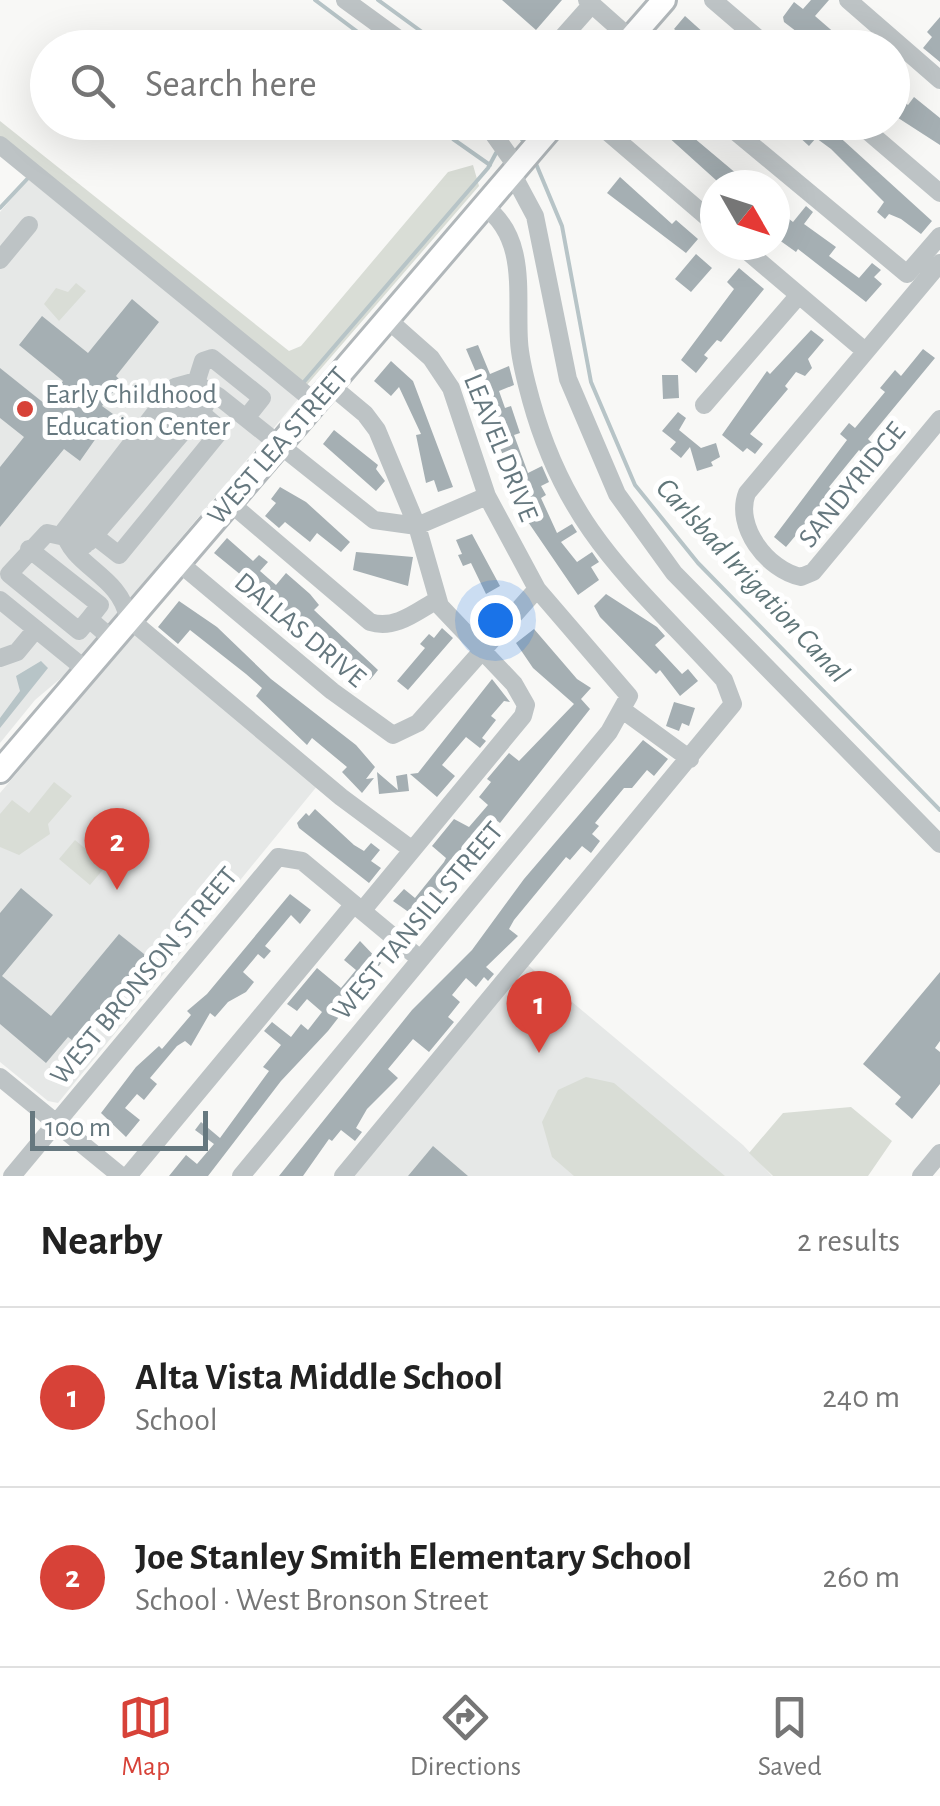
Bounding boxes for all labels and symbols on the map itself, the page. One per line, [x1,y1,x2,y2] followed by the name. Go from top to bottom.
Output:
[700,170,790,260] north arrow
[203,362,354,530] street label: WEST LEA STREET
[458,370,542,525] street label: LEAVEL DRIVE
[45,381,230,441] place label: Early Childhood Education Center
[14,398,36,420] marker: Early Childhood Education Center
[794,417,911,553] street label: SANDYRIDGE
[650,473,855,689] water label: Carlsbad Irrigation Canal
[229,568,370,693] street label: DALLAS DRIVE
[470,595,521,646] your location
[84,808,150,890] pin: 2
[328,817,509,1025] street label: WEST TANSILL STREET
[46,862,244,1090] street label: WEST BRONSON STREET
[506,970,572,1053] pin: 1
[30,1106,208,1150] scale bar

